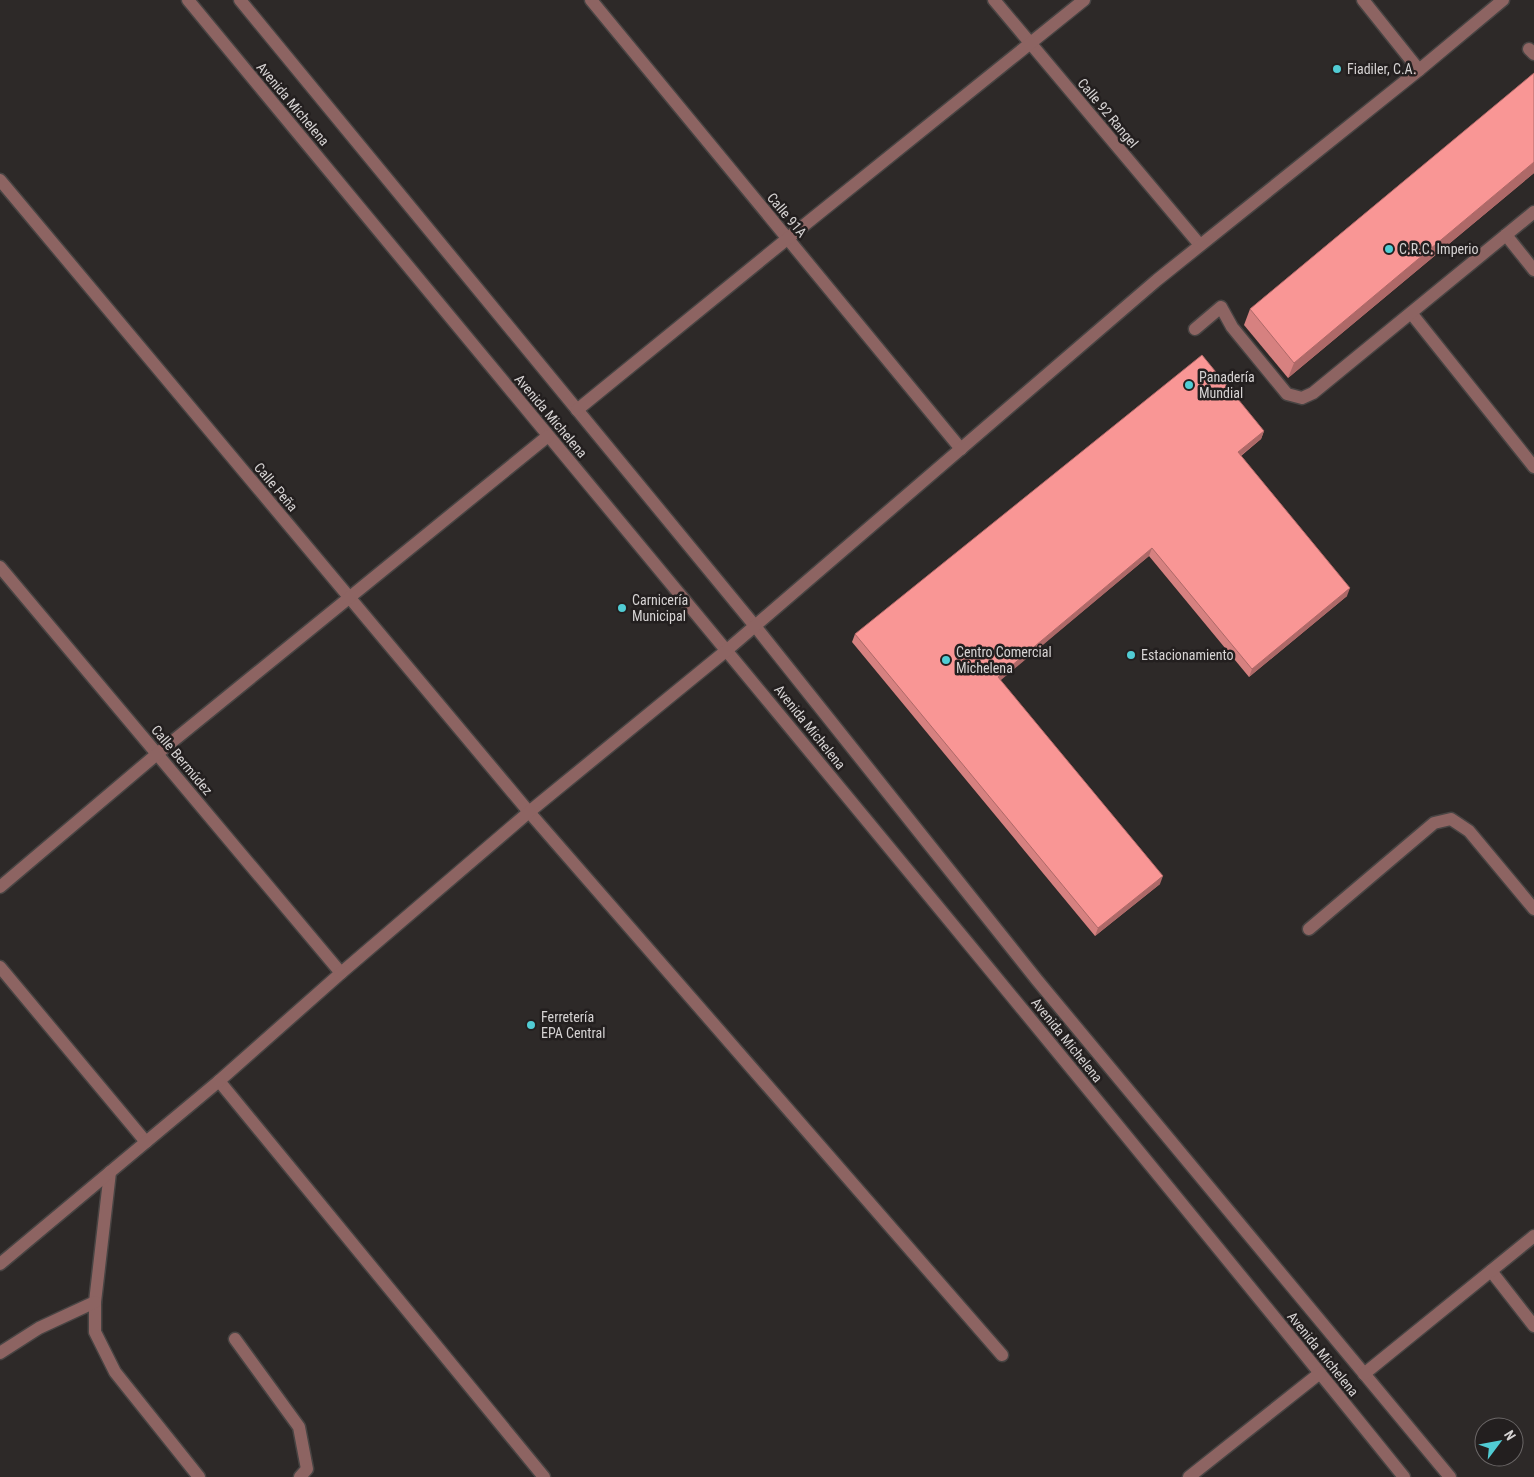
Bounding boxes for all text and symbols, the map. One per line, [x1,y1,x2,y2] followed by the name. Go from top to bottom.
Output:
[253,59,333,149] street label: Avenida Michelena
[1347,61,1416,77] place label: Fiadiler, C.A.
[1331,63,1343,75] marker: Fiadiler, C.A.
[1074,75,1142,151] street label: Calle 92 Rangel
[764,190,810,240] street label: Calle 91A
[1399,241,1479,257] place label: C.R.C. Imperio
[1383,243,1395,255] marker: C.R.C. Imperio
[1199,369,1255,401] place label: Panadería Mundial
[511,371,591,461] street label: Avenida Michelena
[1183,379,1195,391] marker: Panadería Mundial
[251,459,301,515] street label: Calle Peña
[632,592,688,624] place label: Carnicería Municipal
[616,602,628,614] marker: Carnicería Municipal
[956,644,1052,676] place label: Centro Comercial Michelena
[1141,647,1234,663] place label: Estacionamiento
[1125,649,1137,661] marker: Estacionamiento
[940,654,952,666] marker: Centro Comercial Michelena
[771,682,849,772] street label: Avenida Michelena
[148,722,216,798] street label: Calle Bermúdez
[1028,995,1106,1085] street label: Avenida Michelena
[541,1009,605,1041] place label: Ferretería EPA Central
[525,1019,537,1031] marker: Ferretería EPA Central
[1284,1309,1362,1399] street label: Avenida Michelena
[1474,1417,1524,1467] north arrow
[1501,1427,1519,1443] text: N

